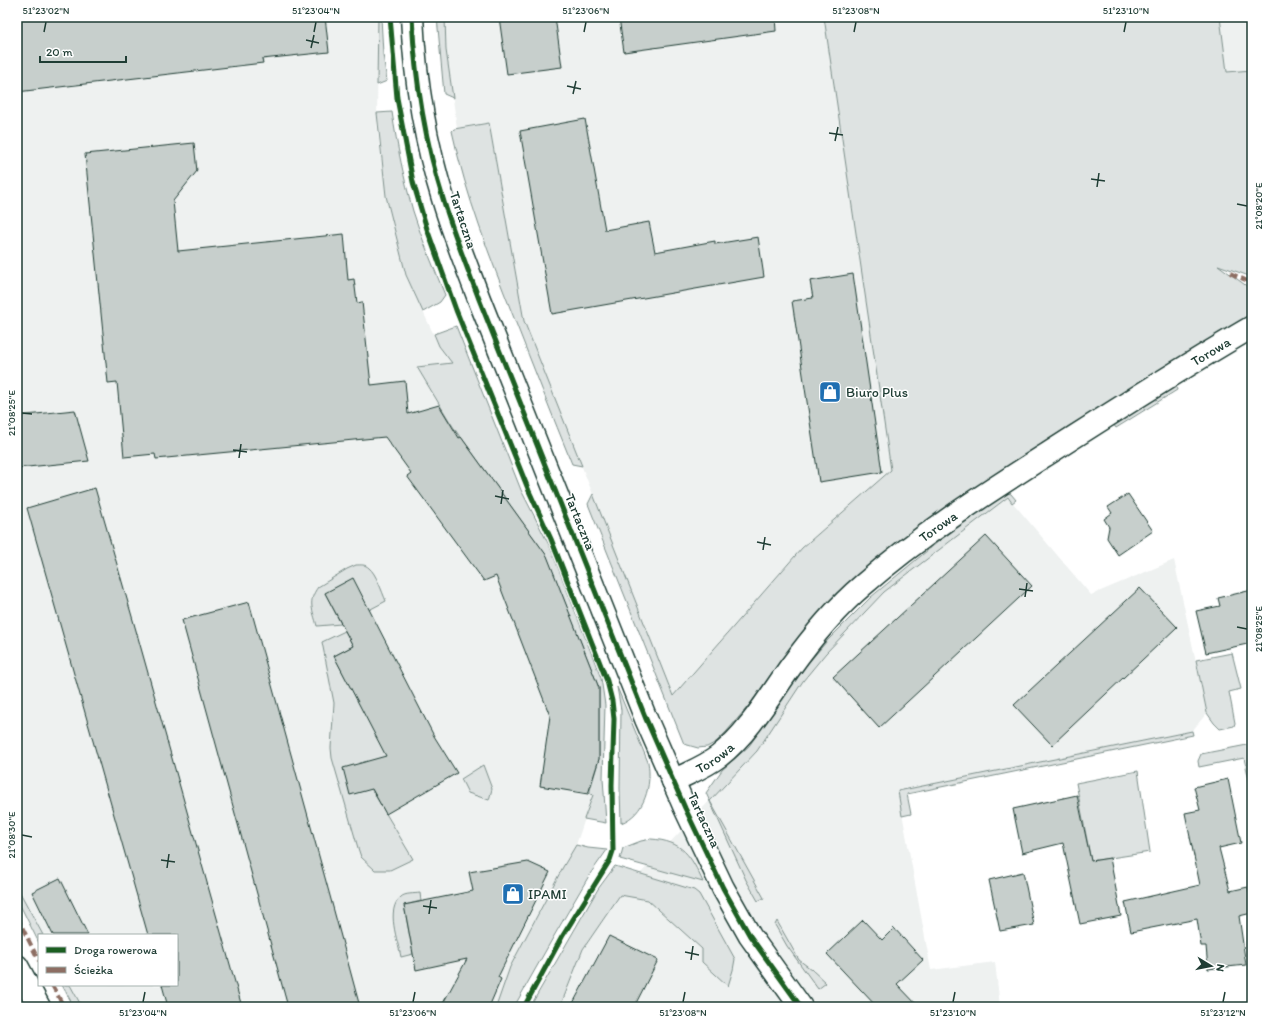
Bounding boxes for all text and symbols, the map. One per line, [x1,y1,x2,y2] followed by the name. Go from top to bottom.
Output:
[22,4,70,17] text: 51°23'02"N
[292,4,340,17] text: 51°23'04"N
[562,4,610,17] text: 51°23'06"N
[832,4,880,17] text: 51°23'08"N
[1103,4,1150,17] text: 51°23'10"N
[40,38,126,64] scale bar
[46,45,73,59] text: 20 m
[1252,182,1265,229] text: 21°08'20"E
[446,189,480,251] street label: Tartaczna
[1188,333,1234,370] street label: Torowa
[817,379,843,405] shop icon: Biuro Plus
[846,384,908,401] place label: Biuro Plus
[5,390,18,436] text: 21°08'25"E
[561,491,599,553] street label: Tartaczna
[916,507,961,546] street label: Torowa
[1252,606,1265,652] text: 21°08'25"E
[693,738,738,777] street label: Torowa
[684,790,725,851] street label: Tartaczna
[5,811,18,859] text: 21°08'30"E
[500,881,526,907] shop icon: IPAMI
[528,886,567,903] place label: IPAMI
[38,934,178,986] legend
[74,943,158,957] text: Droga rowerowa
[1191,946,1231,986] north arrow
[74,963,114,977] text: Ścieżka
[1213,963,1227,972] text: N
[119,1006,167,1019] text: 51°23'04"N
[389,1006,437,1019] text: 51°23'06"N
[659,1006,707,1019] text: 51°23'08"N
[930,1006,977,1019] text: 51°23'10"N
[1200,1006,1246,1019] text: 51°23'12"N

